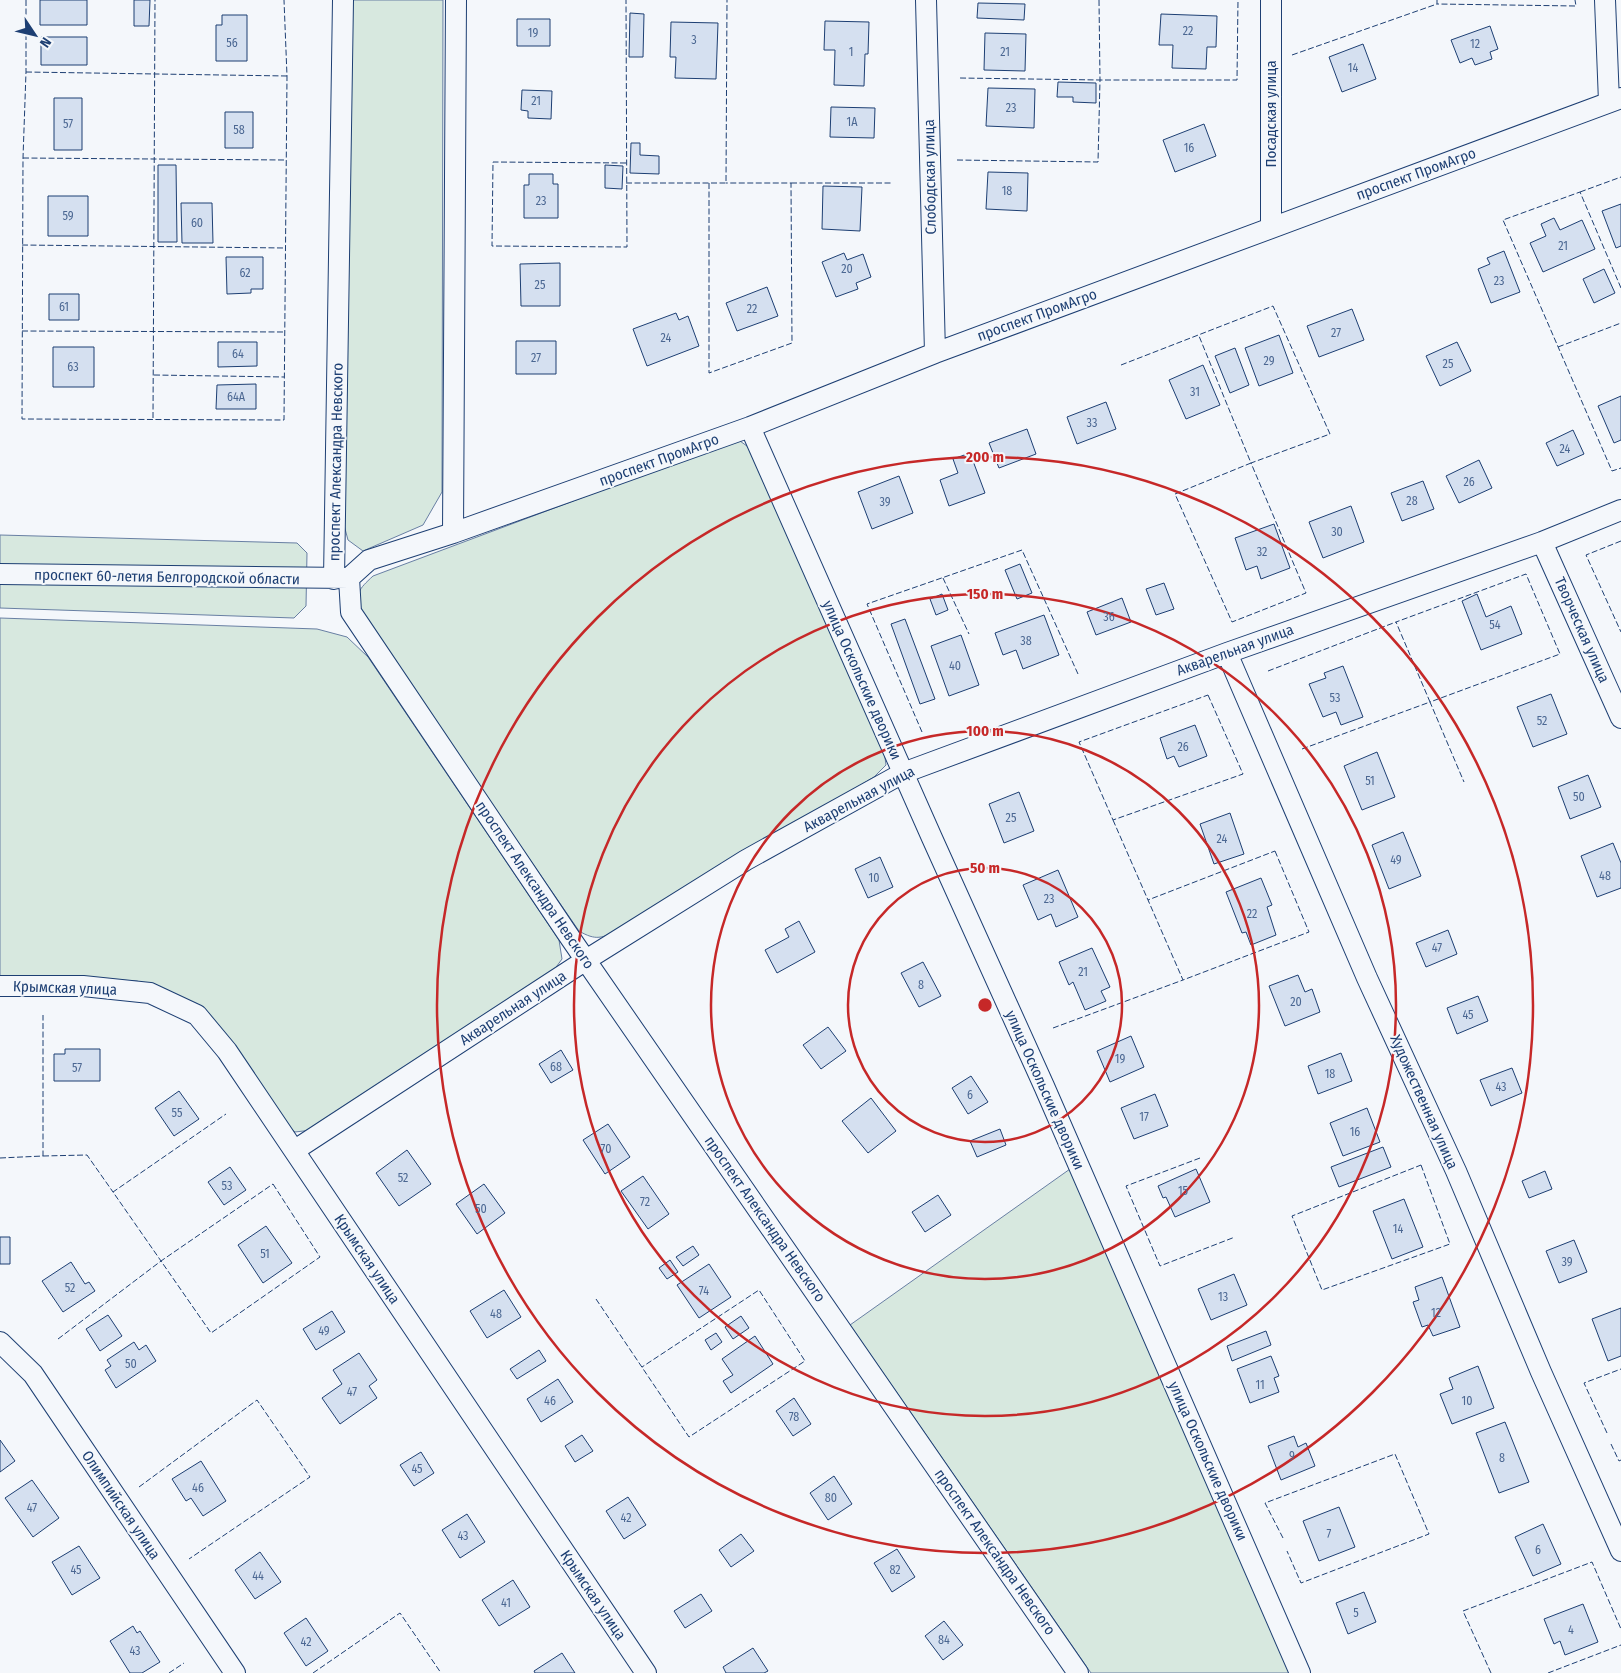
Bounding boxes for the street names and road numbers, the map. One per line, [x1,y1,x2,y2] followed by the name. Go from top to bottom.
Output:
[1262,60,1280,168] street label: Посадская улица
[920,119,940,235] street label: Слободская улица
[1354,144,1478,204] street label: проспект ПромАгро
[975,285,1099,345] street label: проспект ПромАгро
[325,362,347,561] street label: проспект Александра Невского
[597,430,721,490] street label: проспект ПромАгро
[34,566,300,588] street label: проспект 60-летия Белгородской области
[1551,574,1613,686] street label: Творческая улица
[819,597,905,763] street label: улица Оскольские дворики
[1174,620,1296,680] street label: Акварельная улица
[800,762,918,836] street label: Акварельная улица
[472,798,598,972] street label: проспект Александра Невского
[456,967,570,1049] street label: Акварельная улица
[13,977,117,999] street label: Крымская улица
[1002,1007,1088,1173] street label: улица Оскольские дворики
[1386,1032,1462,1172] street label: Художественная улица
[701,1133,829,1306] street label: проспект Александра Невского
[330,1211,404,1307] street label: Крымская улица
[1165,1378,1251,1544] street label: улица Оскольские дворики
[78,1447,164,1563] street label: Олимпийская улица
[931,1466,1059,1639] street label: проспект Александра Невского
[556,1547,630,1643] street label: Крымская улица

